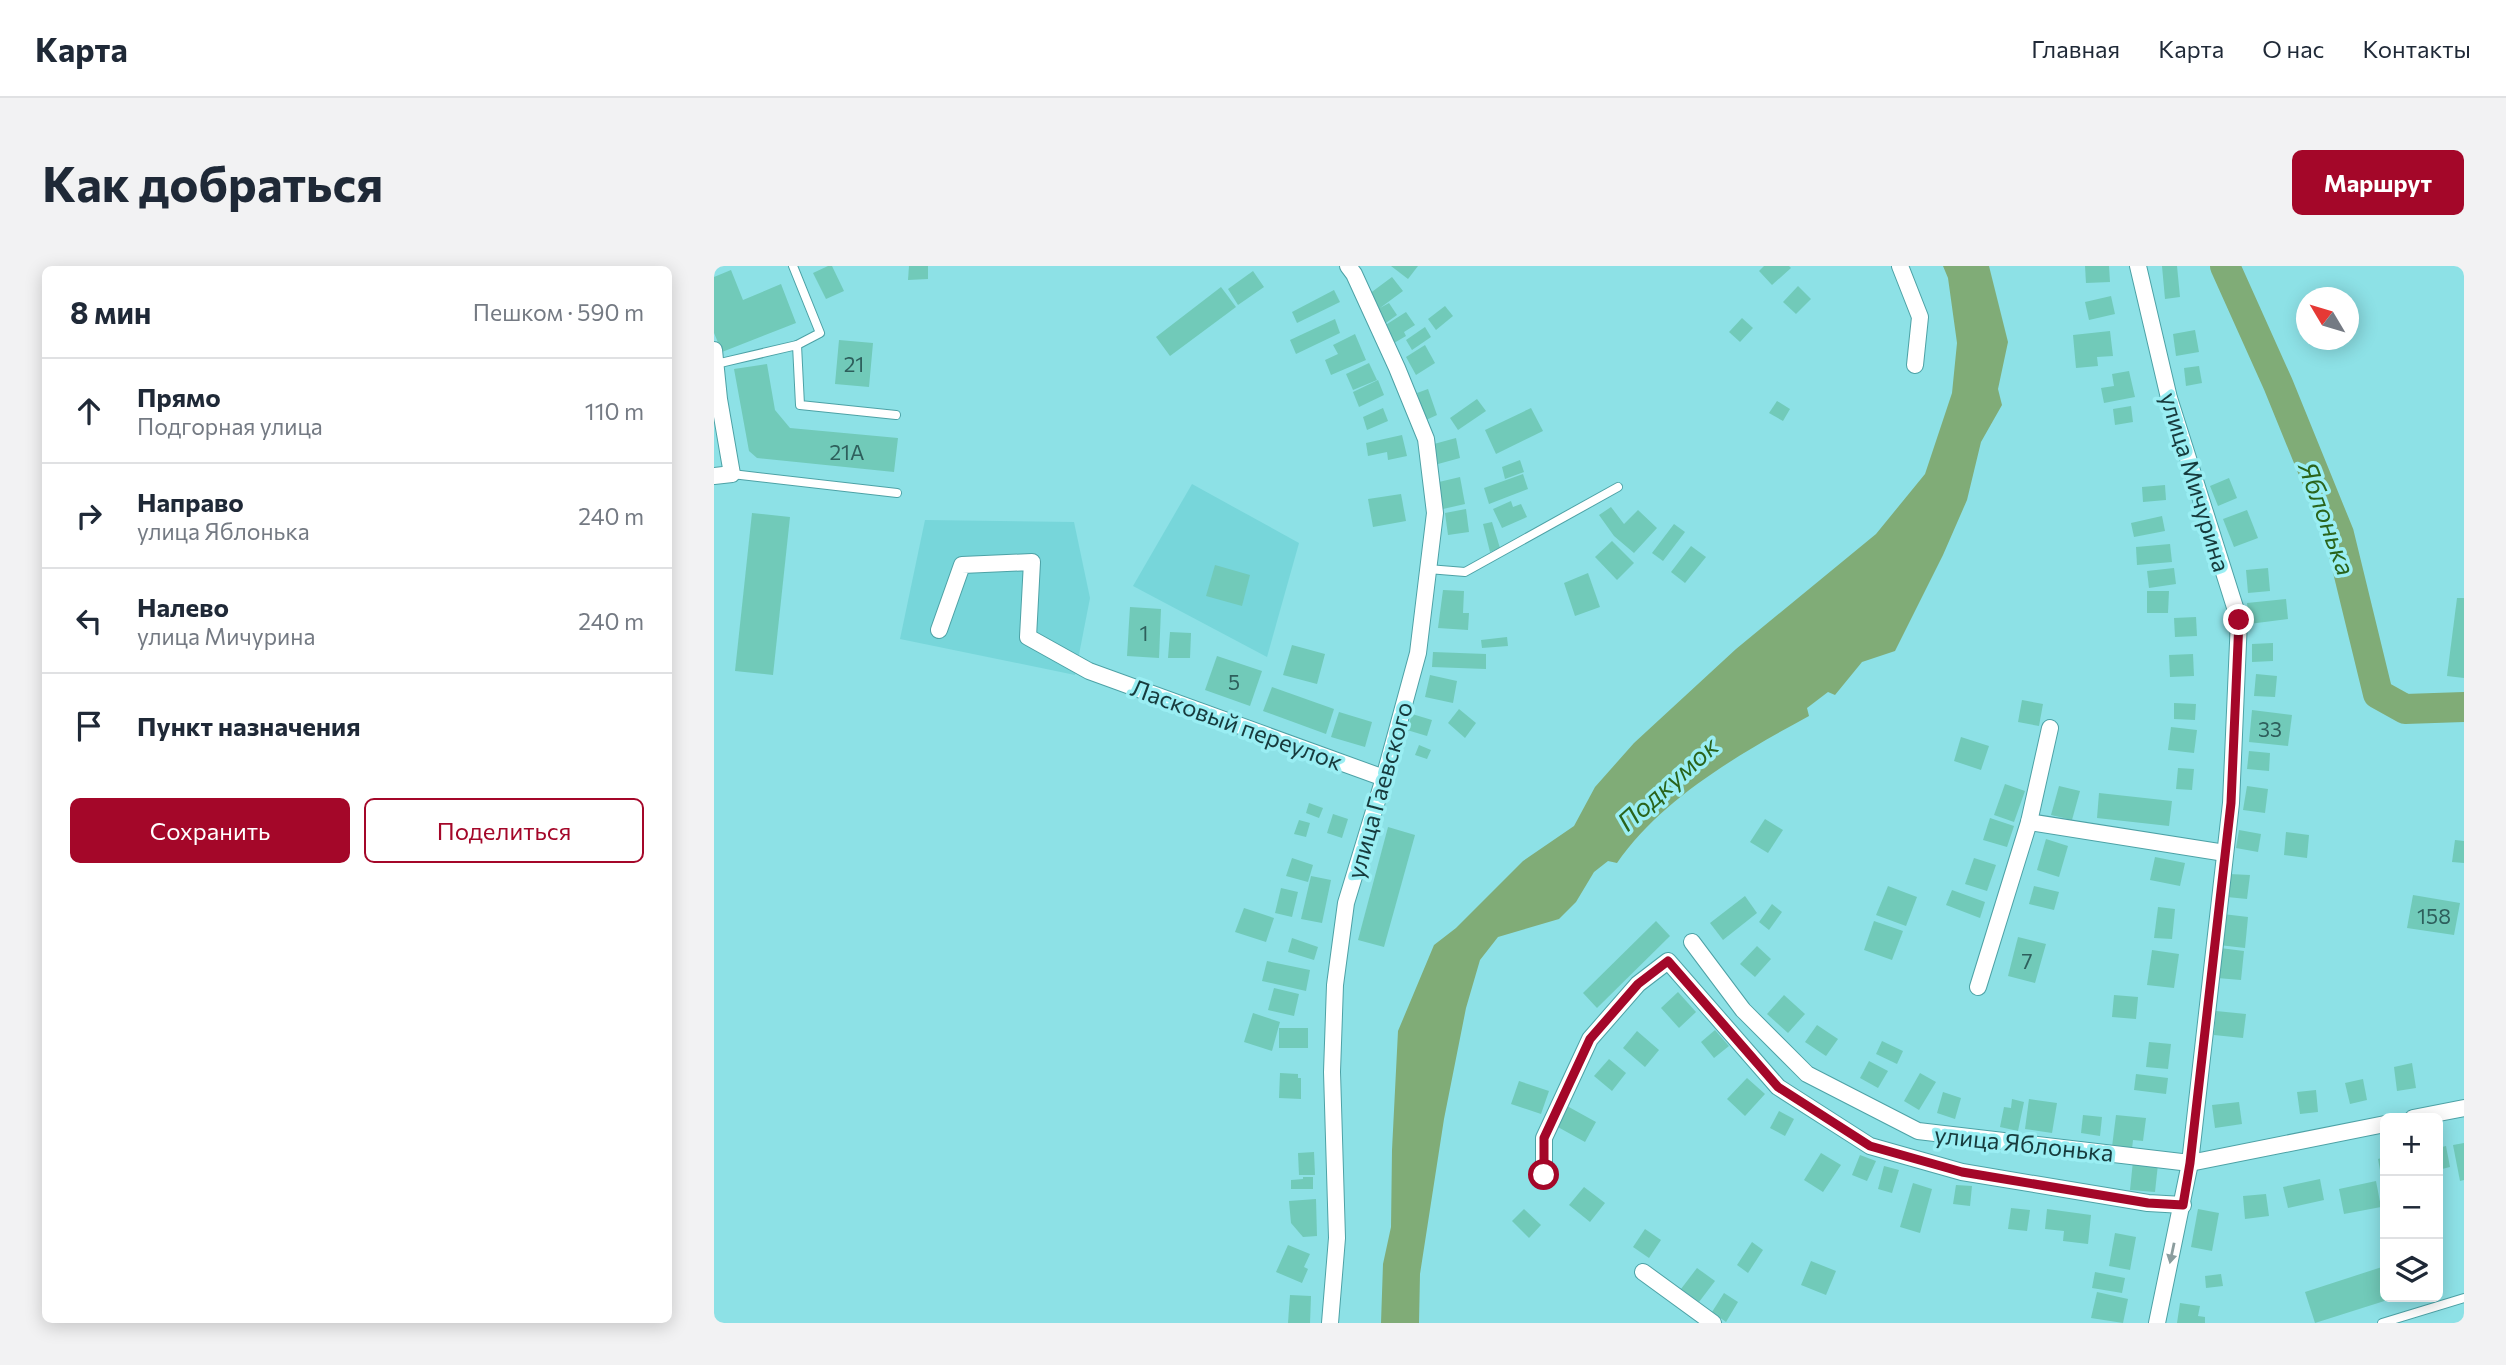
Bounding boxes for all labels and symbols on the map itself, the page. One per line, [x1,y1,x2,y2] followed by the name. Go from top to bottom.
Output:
[2296,287,2359,350] north arrow
[844,351,864,376] house number: 21
[2155,389,2237,575] street label: улица Мичурина
[829,439,865,464] house number: 21А
[2293,456,2363,579] water label: Яблонька
[2223,604,2254,635] route end
[1140,620,1148,645] house number: 1
[1228,669,1240,694] house number: 5
[1127,672,1347,776] street label: Ласковый переулок
[1340,698,1418,882] street label: улица Гаевского
[2258,716,2282,741] house number: 33
[1610,729,1725,836] water label: Подкумок
[2417,903,2451,928] house number: 158
[2021,948,2033,973] house number: 7
[1933,1119,2115,1167] street label: улица Яблонька
[1528,1159,1559,1190] route start
[2166,1242,2177,1264] one-way arrow

